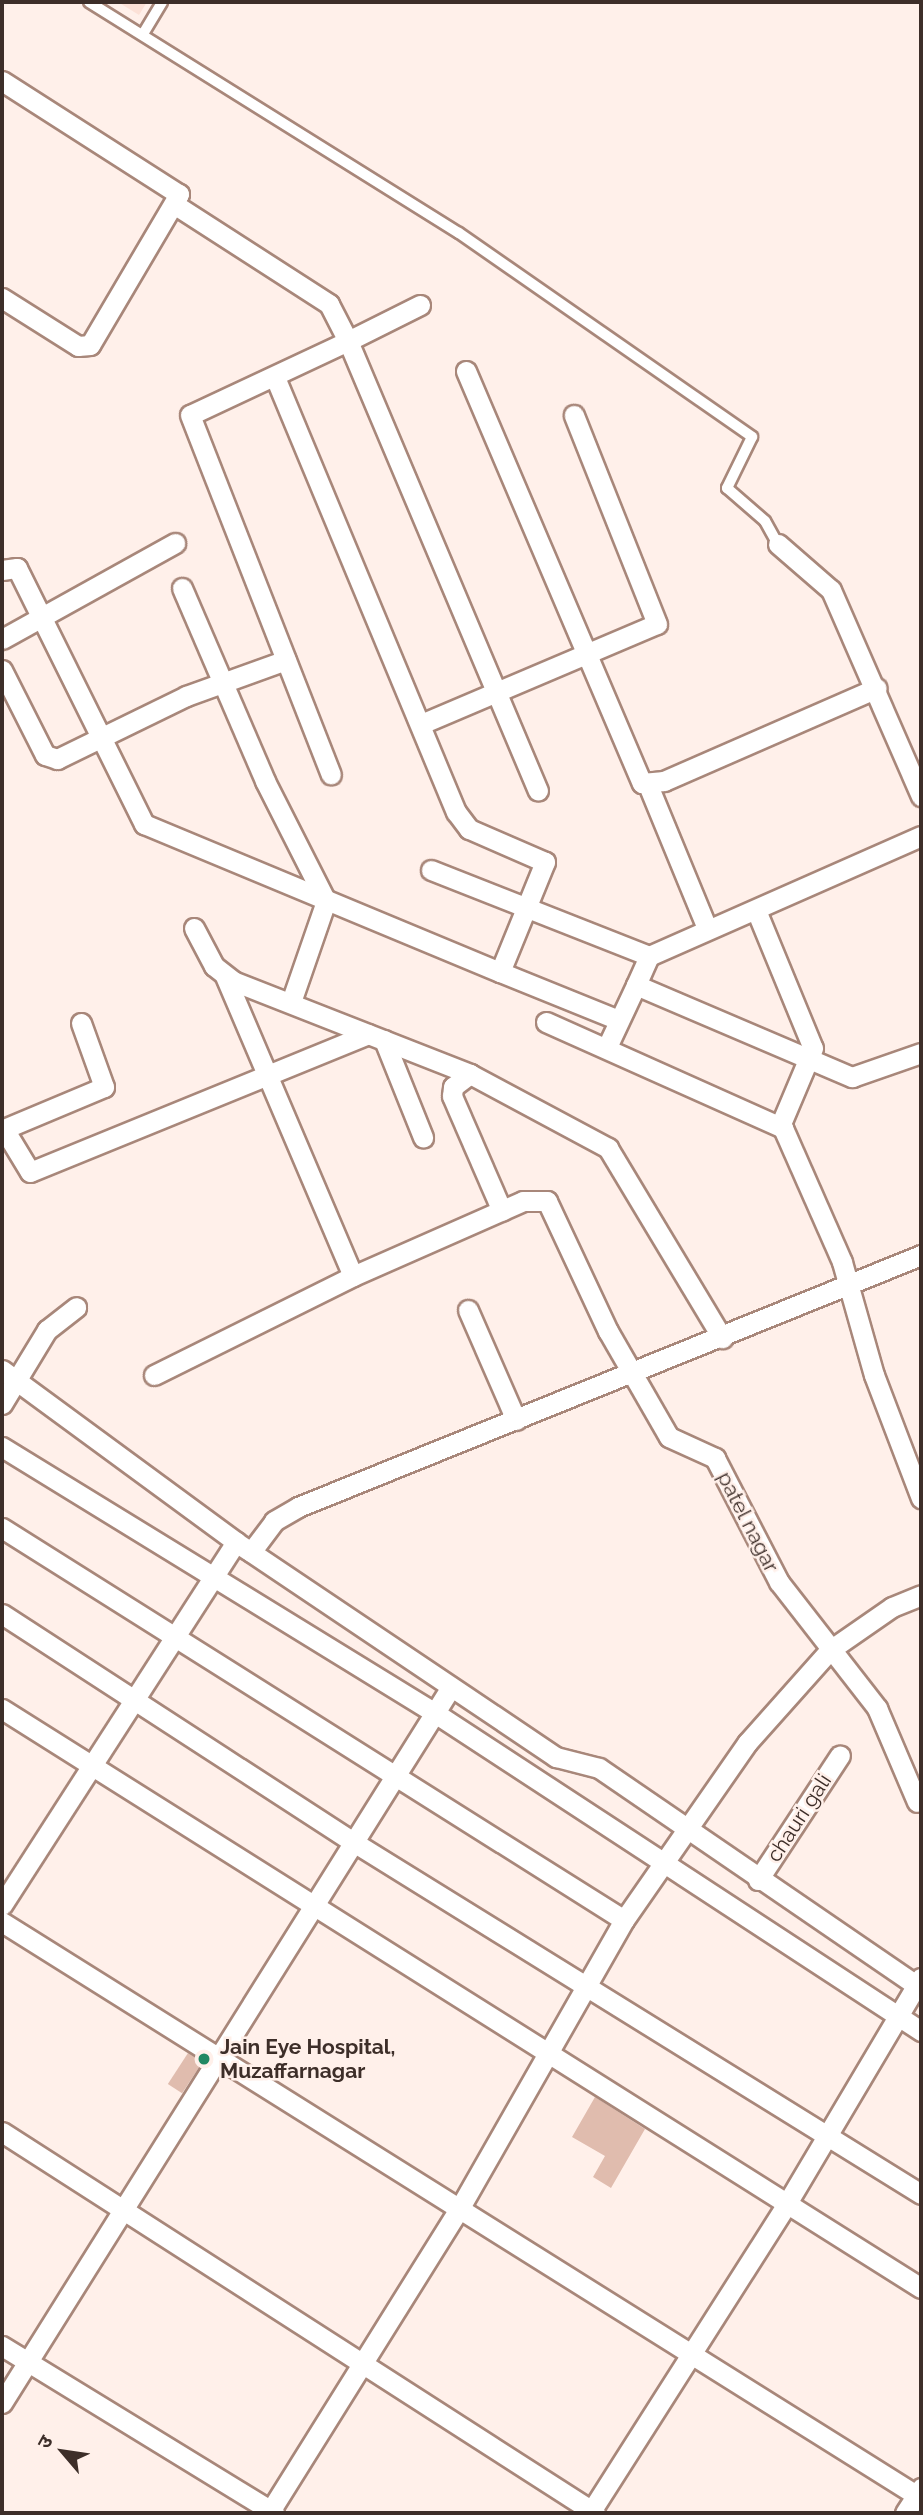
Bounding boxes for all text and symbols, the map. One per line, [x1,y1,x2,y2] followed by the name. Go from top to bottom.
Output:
[712,1467,784,1577] street label: patel nagar
[761,1769,837,1867] street label: chauri gali
[220,2034,395,2084] place label: Jain Eye Hospital, Muzaffarnagar
[194,2049,214,2069] marker: Jain Eye Hospital, Muzaffarnagar
[28,2417,98,2487] north arrow
[32,2432,57,2452] text: उ

